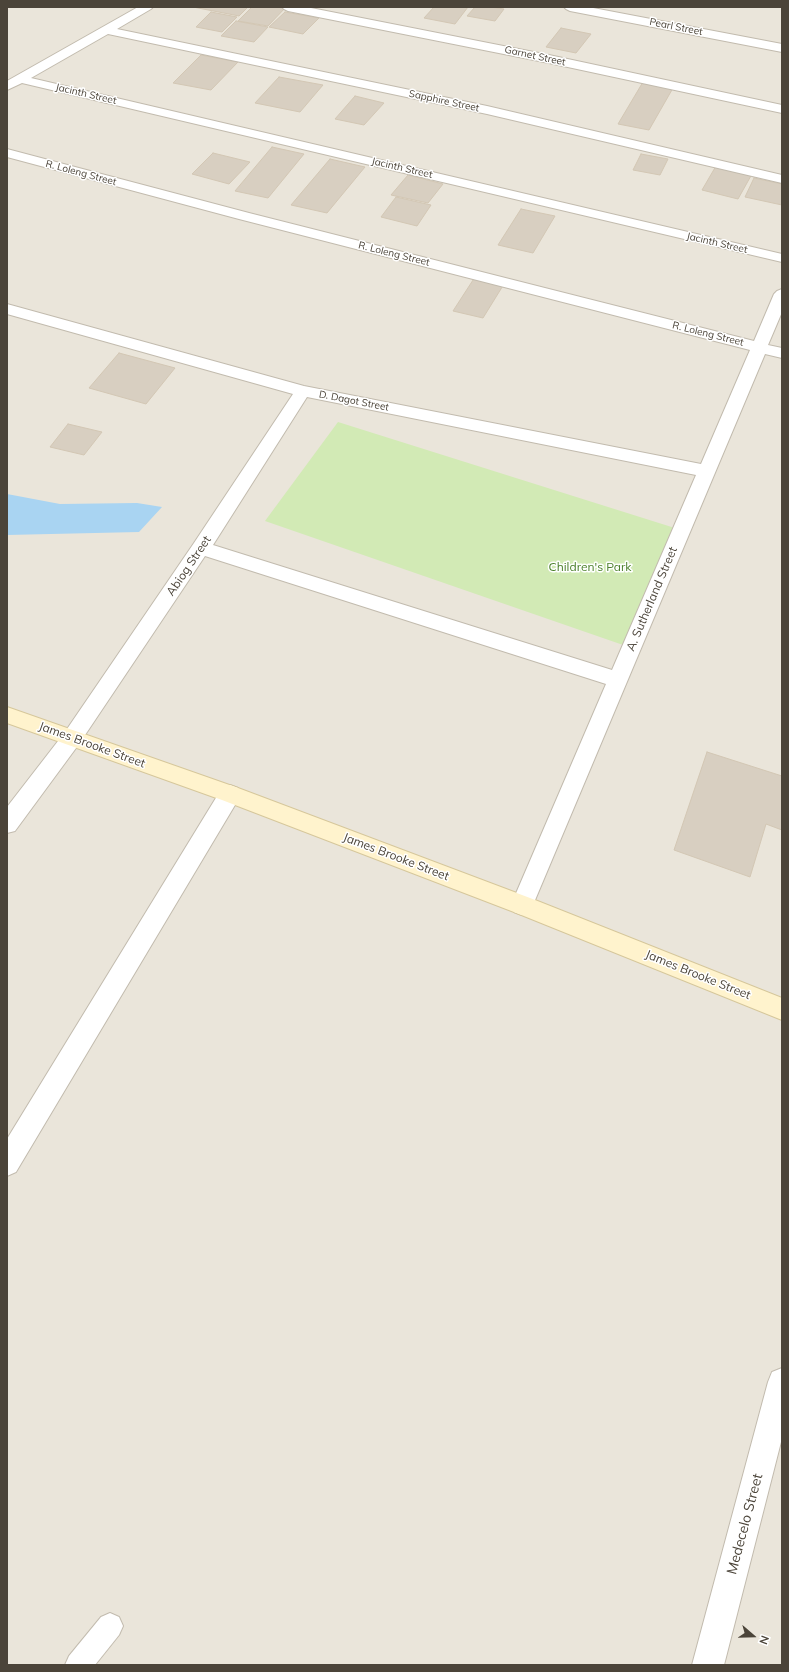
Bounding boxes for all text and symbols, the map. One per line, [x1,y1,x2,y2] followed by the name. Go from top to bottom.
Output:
[648,16,704,38] street label: Pearl Street
[503,44,567,68] street label: Garnet Street
[54,81,118,107] street label: Jacinth Street
[408,88,480,114] street label: Sapphire Street
[370,155,434,181] street label: Jacinth Street
[44,158,118,188] street label: R. Loleng Street
[685,230,749,256] street label: Jacinth Street
[357,239,431,269] street label: R. Loleng Street
[671,319,745,349] street label: R. Loleng Street
[318,388,390,414] street label: D. Dagot Street
[164,533,214,599] street label: Abiog Street
[623,545,681,653] street label: A. Sutherland Street
[549,560,631,574] park label: Children's Park
[37,719,147,771] street label: James Brooke Street
[341,830,451,884] street label: James Brooke Street
[643,947,753,1003] street label: James Brooke Street
[723,1472,767,1576] street label: Medecelo Street
[733,1616,773,1656] north arrow
[756,1634,772,1646] text: N

